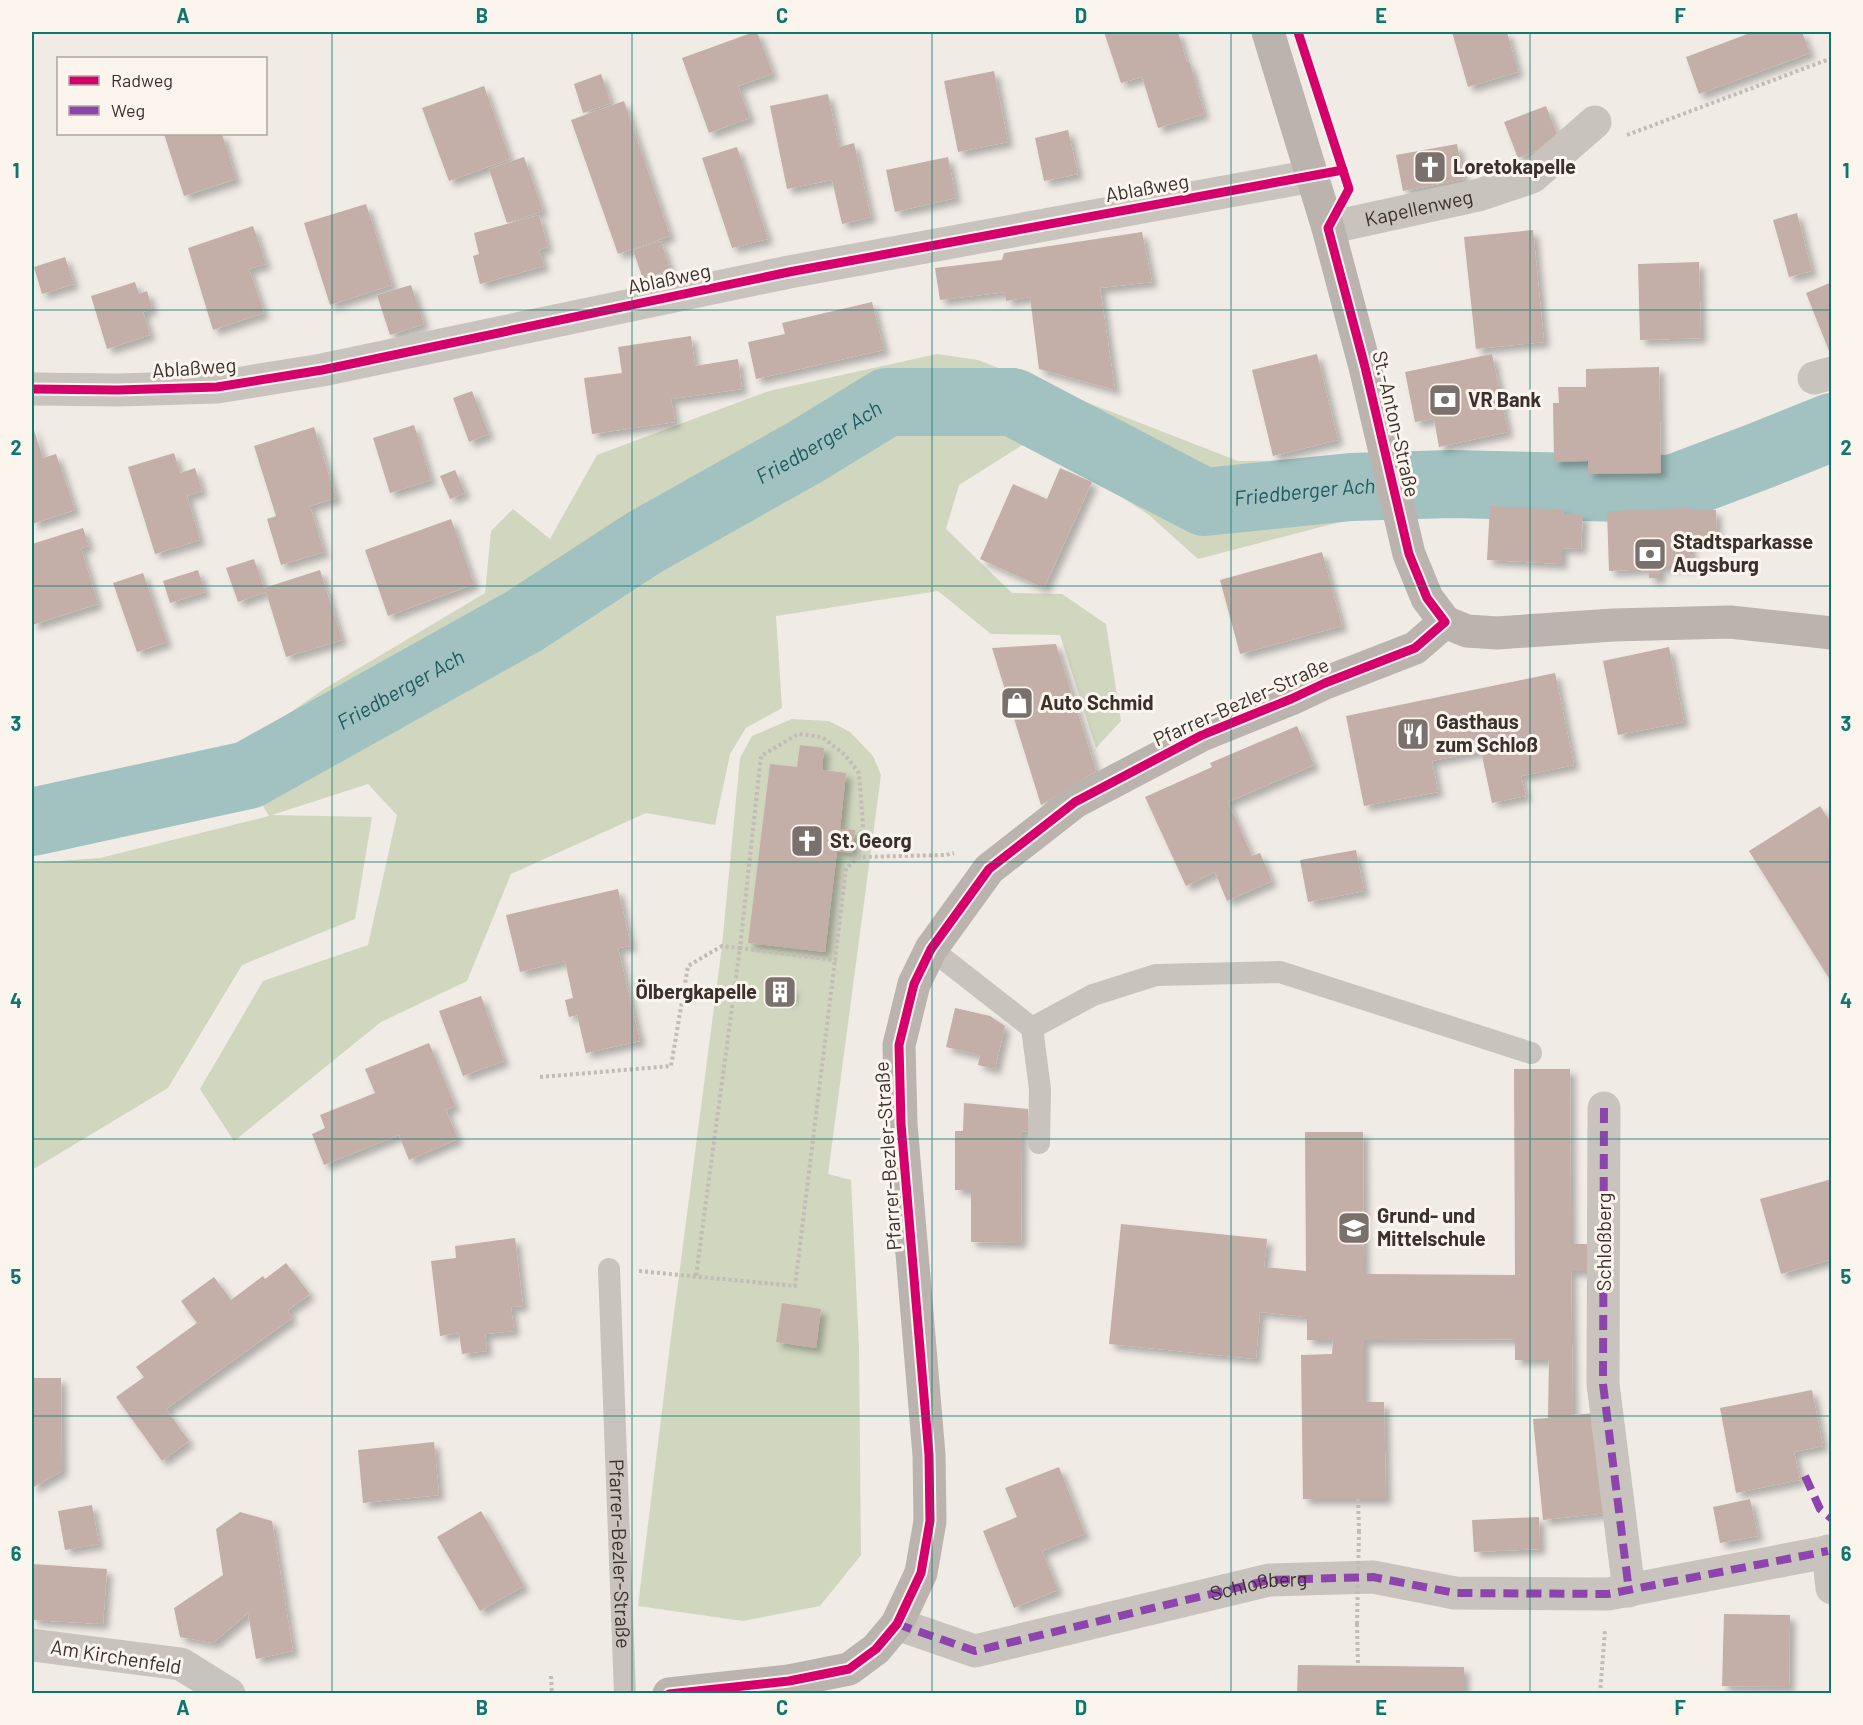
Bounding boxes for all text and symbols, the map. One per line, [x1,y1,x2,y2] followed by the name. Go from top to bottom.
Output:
[176,3,190,27] text: A
[476,3,488,27] text: B
[776,3,788,27] text: C
[1075,3,1087,27] text: D
[1375,3,1387,27] text: E
[1674,3,1686,27] text: F
[57,57,267,135] legend
[111,69,173,91] text: Radweg
[111,99,145,121] text: Weg
[1412,149,1448,185] church icon: Loretokapelle
[1453,154,1576,178] place label: Loretokapelle
[12,158,20,182] text: 1
[1842,158,1850,182] text: 1
[1103,168,1190,206] street label: Ablaßweg
[1362,184,1475,231] street label: Kapellenweg
[625,258,713,299] street label: Ablaßweg
[1368,348,1425,499] street label: St.-Anton-Straße
[151,352,237,382] street label: Ablaßweg
[1427,382,1463,418] bank icon: VR Bank
[1468,387,1542,411] place label: VR Bank
[751,394,886,488] water label: Friedberger Ach
[10,435,22,459] text: 2
[1840,435,1852,459] text: 2
[1233,472,1376,510] water label: Friedberger Ach
[1673,529,1813,576] place label: Stadtsparkasse Augsburg
[1632,536,1668,572] bank icon: Stadtsparkasse Augsburg
[332,643,468,734] water label: Friedberger Ach
[1149,652,1332,751] street label: Pfarrer-Bezler-Straße
[999,685,1035,721] shop icon: Auto Schmid
[1040,690,1154,714] place label: Auto Schmid
[1436,709,1538,756] place label: Gasthaus zum Schloß
[11,711,21,735] text: 3
[1841,711,1851,735] text: 3
[1395,716,1431,752] restaurant icon: Gasthaus zum Schloß
[789,823,825,859] church icon: St. Georg
[830,828,912,852] place label: St. Georg
[762,974,798,1010] building icon: Ölbergkapelle
[635,979,757,1003] place label: Ölbergkapelle
[10,988,22,1012] text: 4
[1840,988,1852,1012] text: 4
[868,1061,906,1251] street label: Pfarrer-Bezler-Straße
[1591,1193,1615,1291] street label: Schloßberg
[1377,1203,1486,1250] place label: Grund- und Mittelschule
[1336,1210,1372,1246] school or university icon: Grund- und Mittelschule
[11,1264,22,1288] text: 5
[1841,1264,1852,1288] text: 5
[605,1458,636,1649] street label: Pfarrer-Bezler-Straße
[11,1541,22,1565] text: 6
[1841,1541,1852,1565] text: 6
[1207,1566,1308,1605] street label: Schloßberg
[49,1634,183,1678] street label: Am Kirchenfeld
[176,1695,190,1719] text: A
[476,1695,488,1719] text: B
[776,1695,788,1719] text: C
[1075,1695,1087,1719] text: D
[1375,1695,1387,1719] text: E
[1674,1695,1686,1719] text: F

